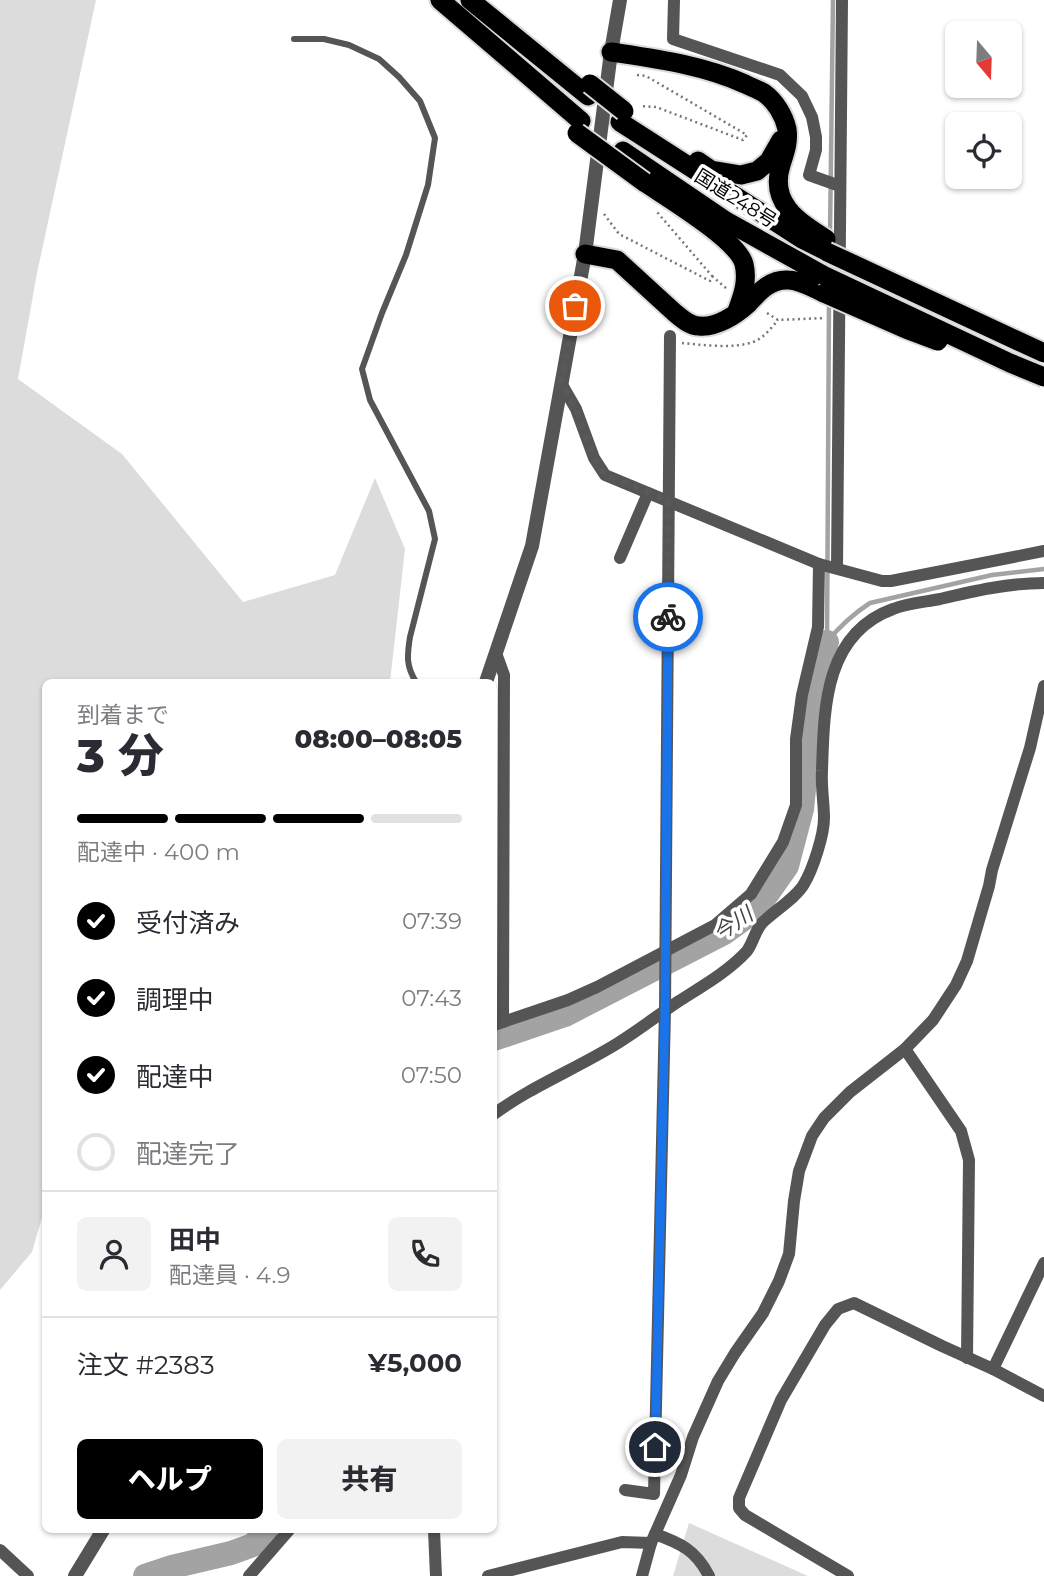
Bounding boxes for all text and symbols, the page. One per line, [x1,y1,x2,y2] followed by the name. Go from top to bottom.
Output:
[945,21,1022,98] north arrow
[945,21,1022,189] map controls
[945,112,1022,189] button: locate
[691,164,781,233] street label: 国道248号
[545,276,605,336] pin
[556,287,594,325] icon: bag
[633,582,703,652] courier
[649,598,687,636] icon: bike
[77,701,169,729] text: 到着まで
[295,723,462,755] text: 08:00–08:05
[77,727,164,784] text: 3 分
[77,838,240,866] text: 配達中 · 400 m
[708,900,759,946] water label: 今川
[77,902,115,940] icon: check
[136,907,240,939] text: 受付済み
[402,907,462,935] text: 07:39
[77,979,115,1017] icon: check
[136,984,214,1016] text: 調理中
[401,984,462,1012] text: 07:43
[77,1056,115,1094] icon: check
[136,1061,214,1093] text: 配達中
[401,1061,462,1089] text: 07:50
[136,1138,240,1170] text: 配達完了
[77,1217,151,1291] button: person
[388,1217,462,1291] button: phone
[169,1224,221,1256] text: 田中
[169,1261,290,1289] text: 配達員 · 4.9
[368,1347,462,1379] text: ¥5,000
[77,1349,215,1381] text: 注文 #2383
[625,1417,685,1477] pin
[636,1428,674,1466] icon: home
[77,1439,263,1519] button: ヘルプ
[277,1439,462,1519] button: 共有

